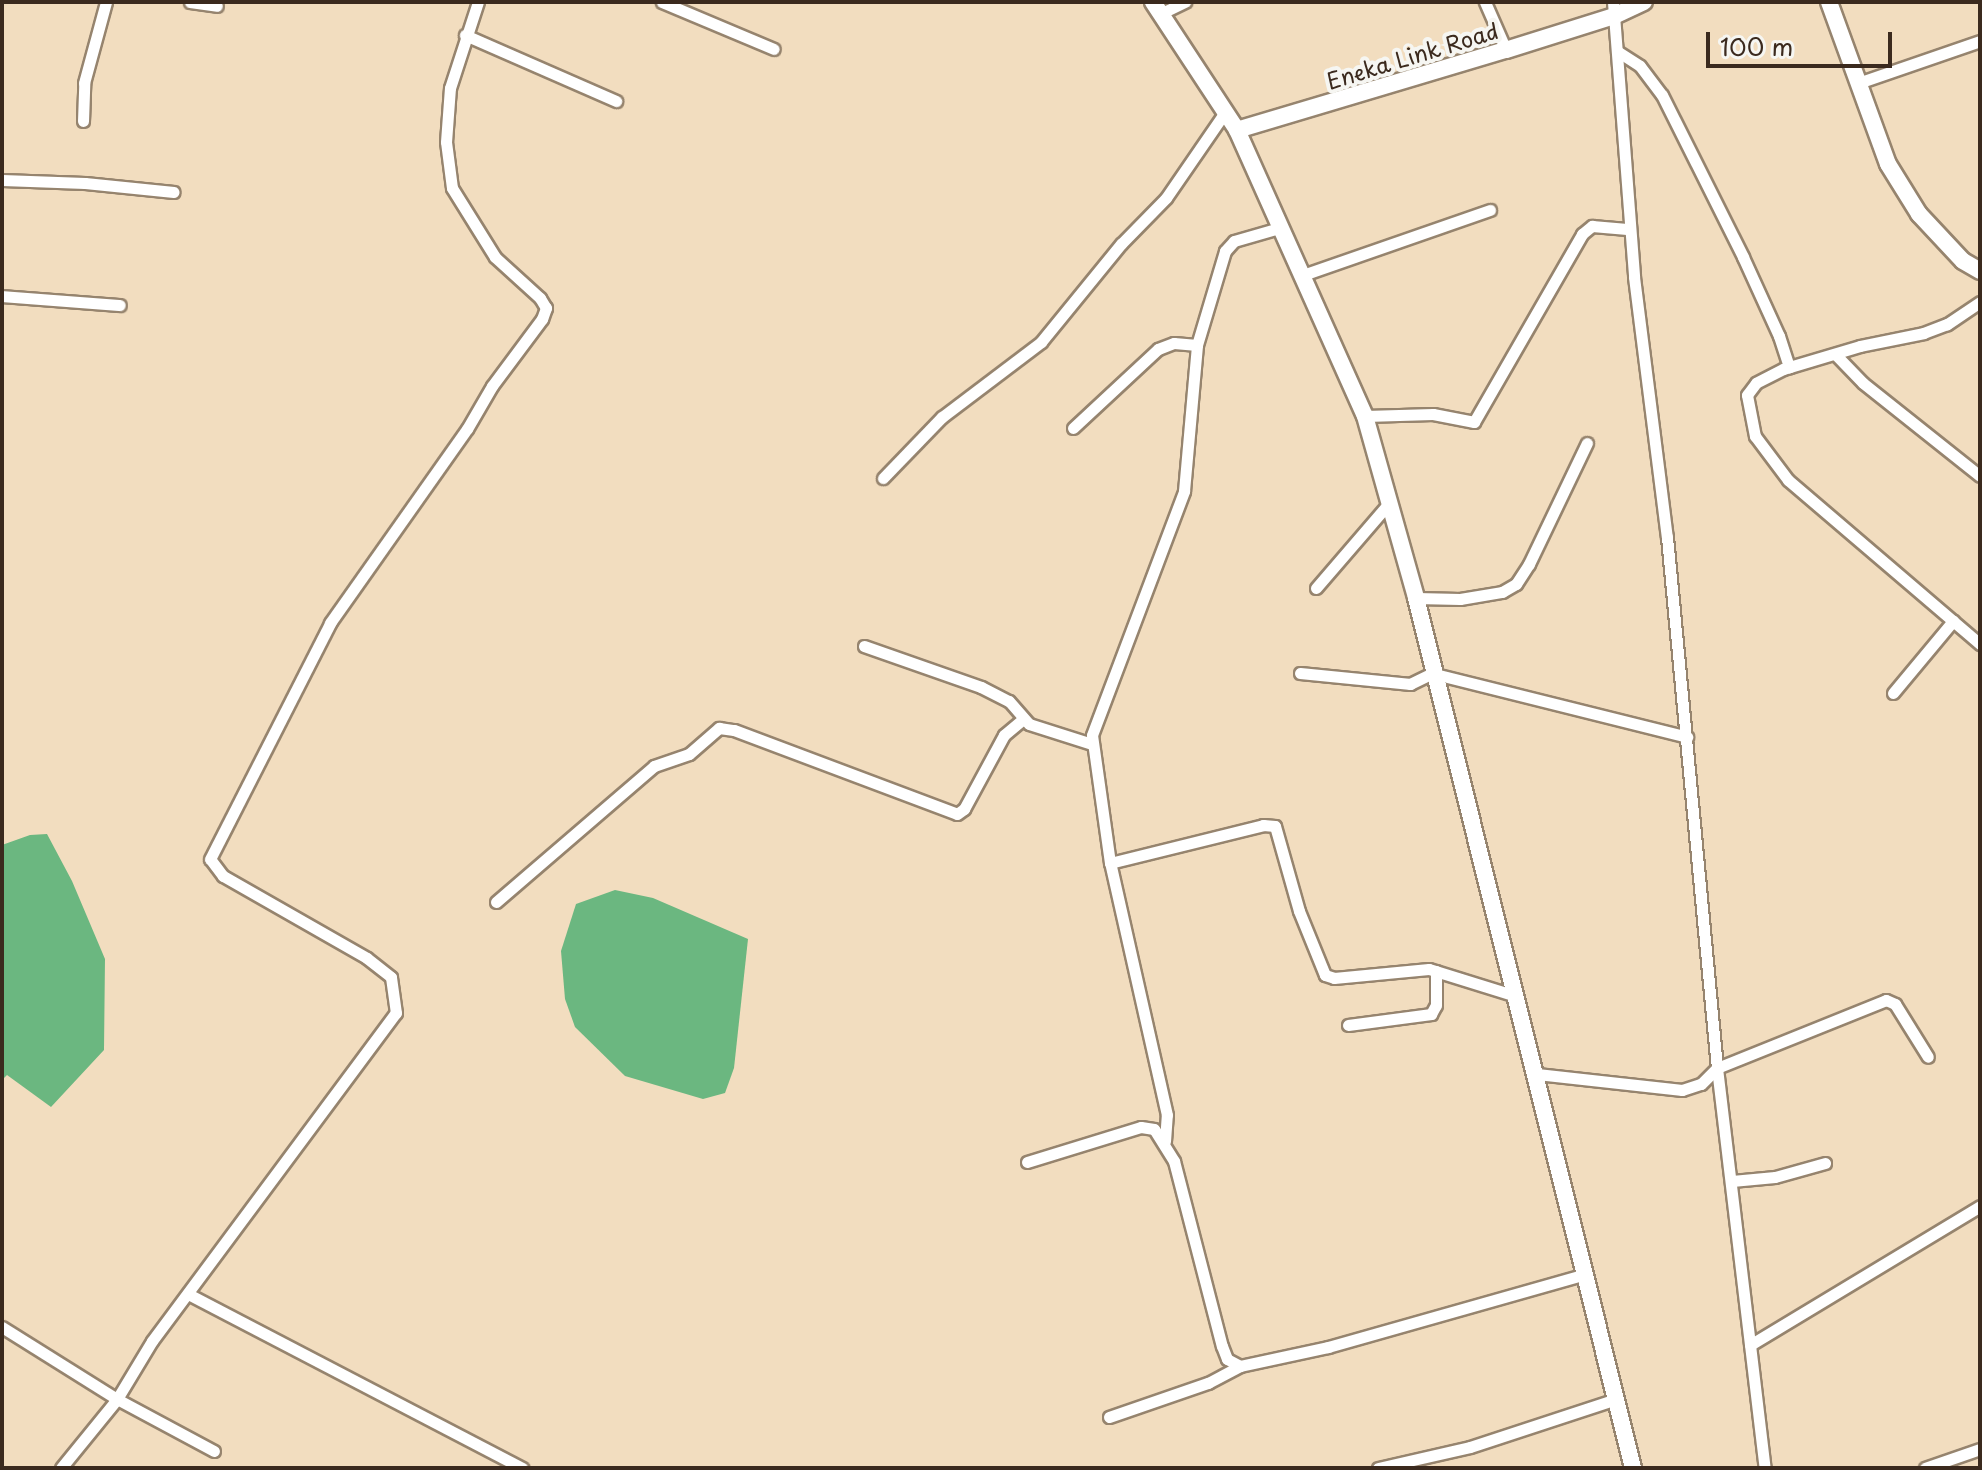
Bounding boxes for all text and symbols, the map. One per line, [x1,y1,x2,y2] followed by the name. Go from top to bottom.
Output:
[1322,16,1502,94] street label: Eneka Link Road
[1710,16,1896,66] scale bar
[1720,28,1793,64] text: 100 m

